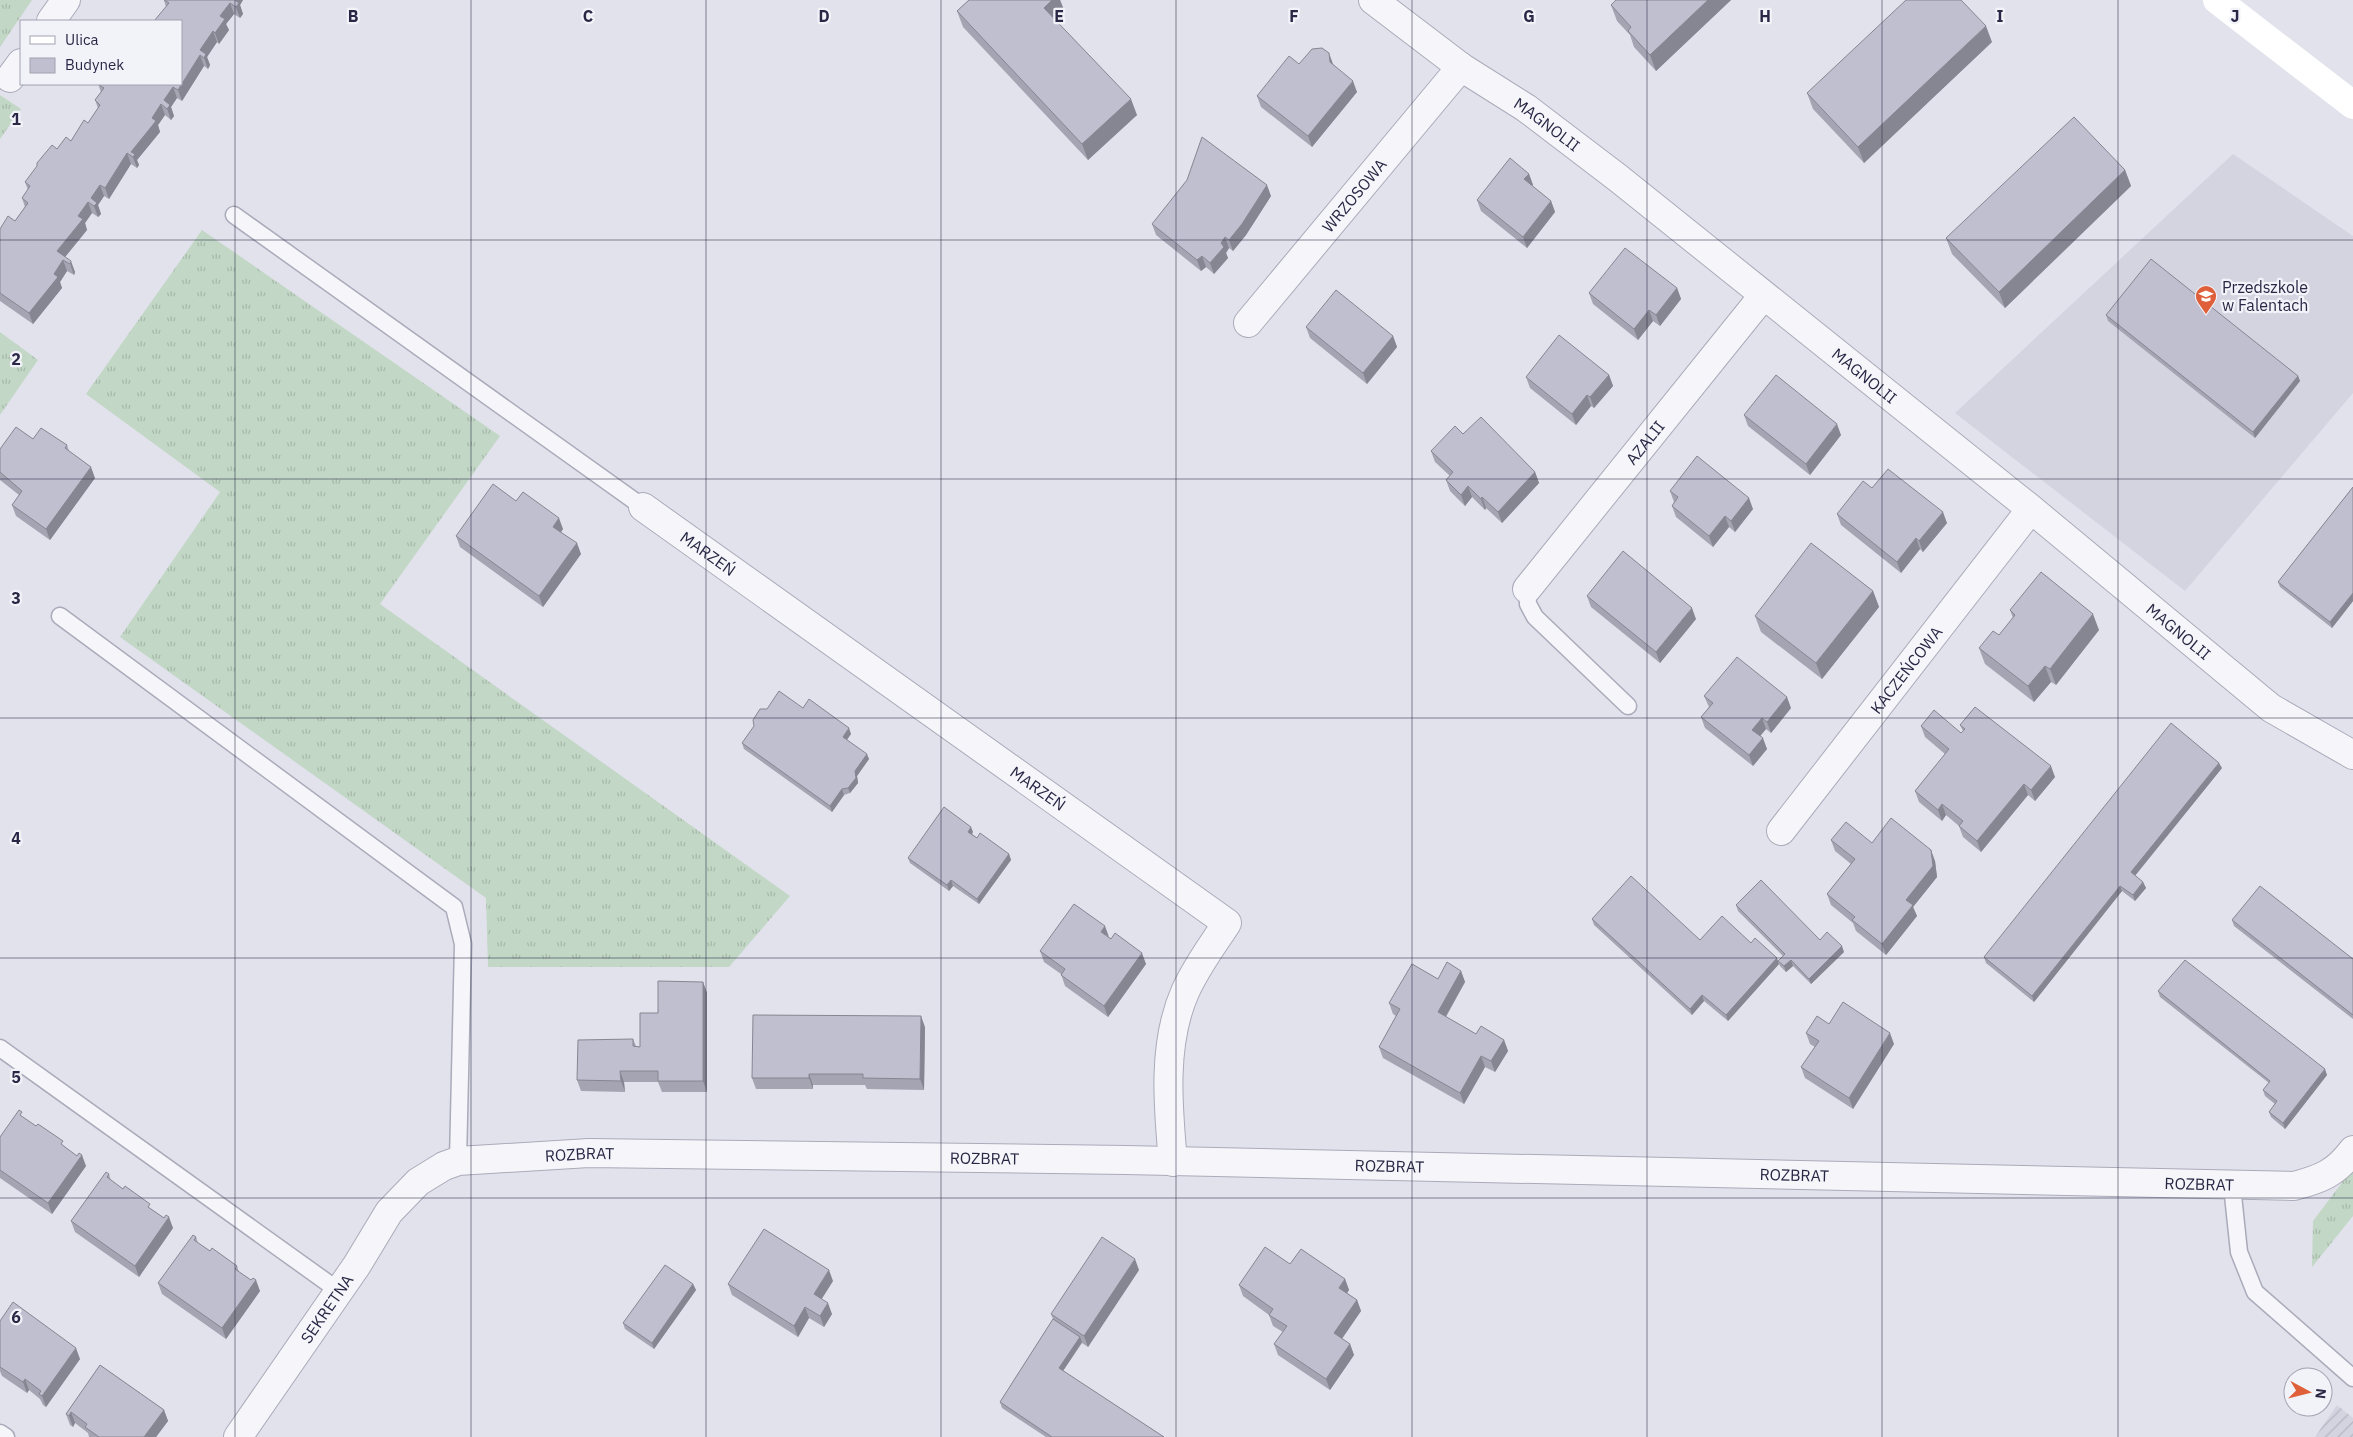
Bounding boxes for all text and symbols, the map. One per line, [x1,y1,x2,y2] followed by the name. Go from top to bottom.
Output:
[348,6,359,26] text: B
[583,6,593,26] text: C
[818,6,830,26] text: D
[1054,6,1064,26] text: E
[1289,6,1299,26] text: F
[1523,6,1535,26] text: G
[1759,6,1771,26] text: H
[1997,6,2004,26] text: I
[2231,6,2239,26] text: J
[20,20,182,85] legend
[65,30,99,49] text: Ulica
[65,55,124,74] text: Budynek
[1510,93,1584,156] street label: MAGNOLII
[11,109,21,129] text: 1
[1318,154,1391,236] street label: WRZOSOWA
[2222,277,2308,315] place label: Przedszkole w Falentach
[2194,284,2218,315] school or university icon: Przedszkole w Falentach
[1828,344,1901,408] street label: MAGNOLII
[11,349,21,369] text: 2
[1621,417,1669,469] street label: AZALII
[677,527,740,580] street label: MARZEŃ
[11,588,21,608] text: 3
[2142,599,2215,664] street label: MAGNOLII
[1866,622,1946,718] street label: KACZEŃCOWA
[1006,762,1070,815] street label: MARZEŃ
[11,828,21,848] text: 4
[11,1067,21,1087] text: 5
[544,1143,614,1166] street label: ROZBRAT
[950,1148,1019,1169] street label: ROZBRAT
[1354,1155,1424,1177] street label: ROZBRAT
[1759,1164,1829,1186] street label: ROZBRAT
[2164,1173,2234,1195] street label: ROZBRAT
[296,1270,357,1347] street label: SEKRETNA
[11,1307,21,1327] text: 6
[2283,1367,2333,1417] north arrow
[2311,1387,2330,1400] text: N

